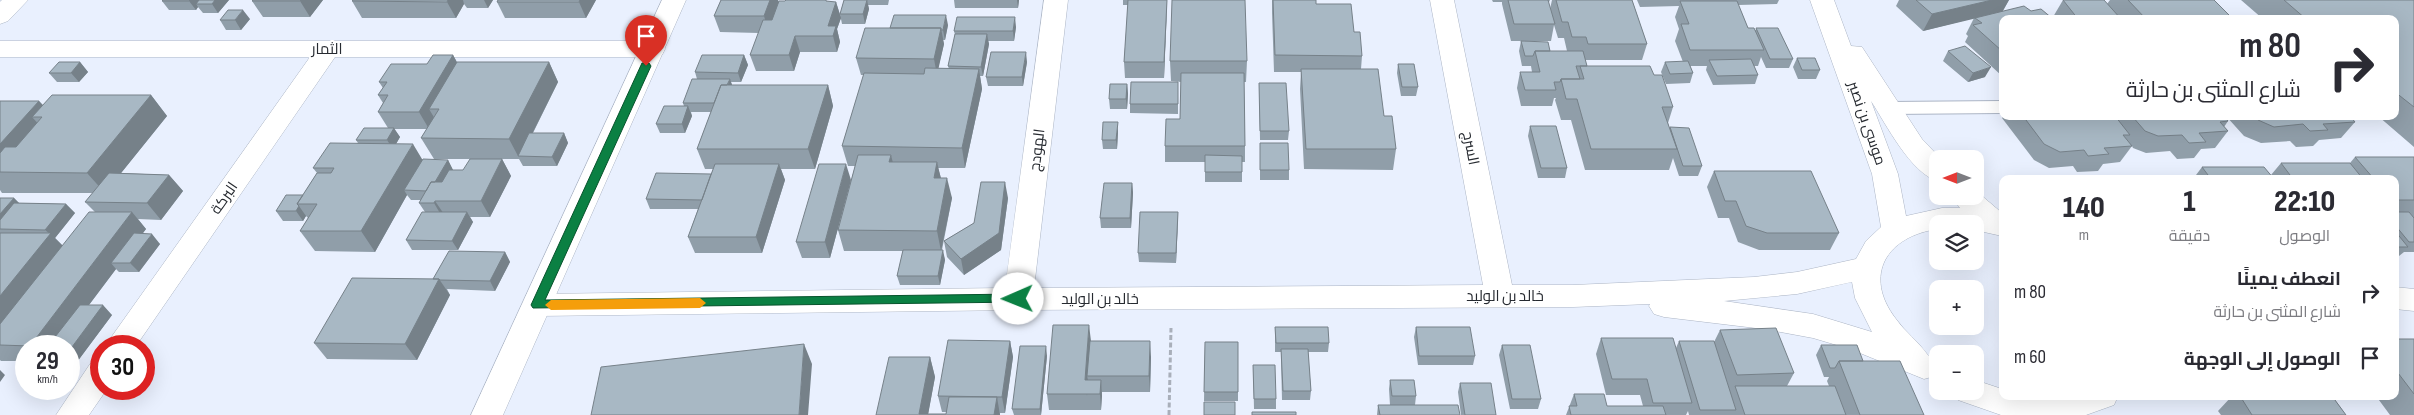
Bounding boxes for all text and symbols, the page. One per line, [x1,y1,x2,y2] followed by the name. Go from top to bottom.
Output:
[625,15,667,66] pin
[632,22,660,50] icon: arrive
[2239,25,2301,68] text: 80 m
[2319,35,2384,100] icon: right
[310,40,343,59] street label: الثمار
[2126,77,2301,104] text: شارع المثنى بن حارثة
[1843,78,1890,168] street label: موسى بن نصير
[1025,128,1051,173] street label: الهودج
[1457,130,1483,167] street label: السرج
[1929,150,1984,205] north arrow
[1929,150,1984,400] map controls
[207,178,242,218] street label: البركة
[2183,184,2196,220] text: 1
[2274,184,2335,220] text: 22:10
[2063,190,2105,226] text: 140
[1929,215,1984,270] button: layers
[2079,226,2089,245] text: m
[2169,227,2210,246] text: دقيقة
[2279,227,2330,246] text: الوصول
[2237,268,2341,291] text: انعطف يمينًا
[991,272,1043,324] position arrow
[2356,279,2384,307] icon: right
[1929,280,1984,335] button: +
[2014,281,2046,304] text: 80 m
[1466,287,1544,306] street label: خالد بن الوليد
[1061,290,1139,309] street label: خالد بن الوليد
[2214,303,2341,322] text: شارع المثنى بن حارثة
[90,335,155,400] speed limit sign: 30
[2356,344,2384,372] icon: arrive
[1929,345,1984,400] button: −
[36,346,59,377] text: 29
[2014,346,2046,369] text: 60 m
[2184,348,2341,371] text: الوصول إلى الوجهة
[37,372,58,387] text: km/h

